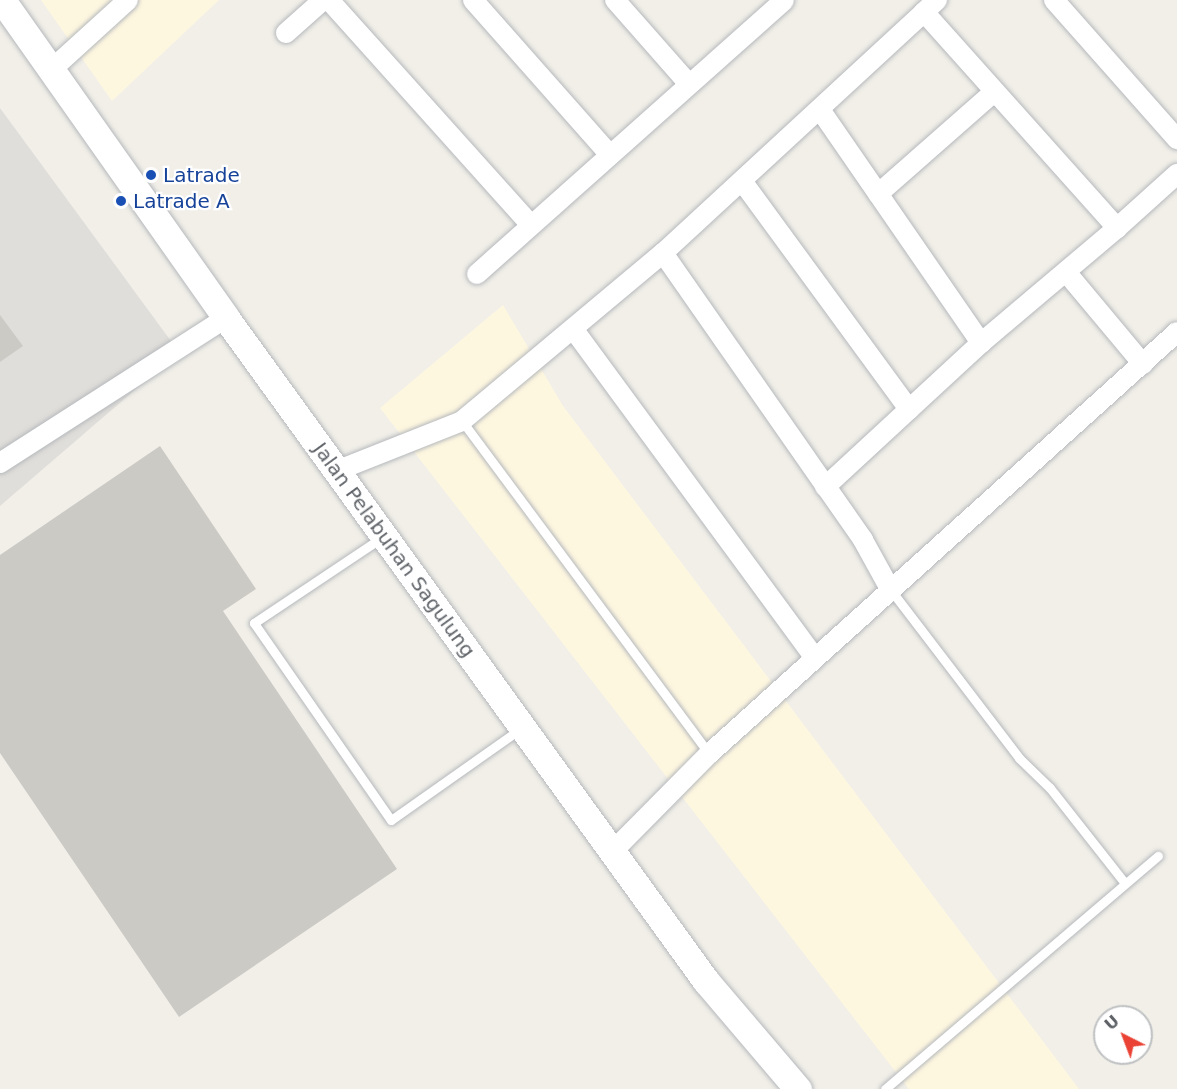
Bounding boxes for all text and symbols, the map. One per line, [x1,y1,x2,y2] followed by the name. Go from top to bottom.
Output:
[163,163,240,187] place label: Latrade
[144,168,158,182] marker: Latrade
[133,189,230,213] place label: Latrade A
[114,194,128,208] marker: Latrade A
[308,438,480,662] street label: Jalan Pelabuhan Sagulung
[1093,1005,1153,1065] north arrow
[1101,1011,1123,1034] text: U

